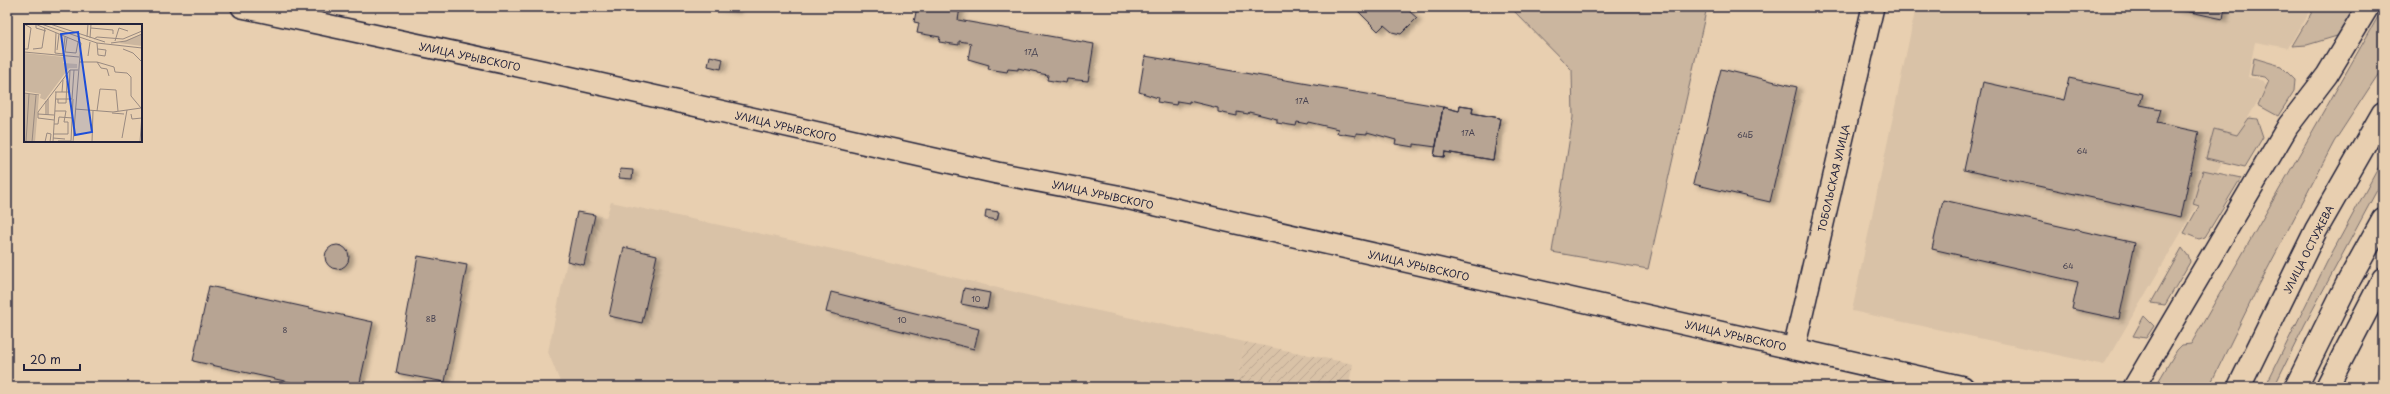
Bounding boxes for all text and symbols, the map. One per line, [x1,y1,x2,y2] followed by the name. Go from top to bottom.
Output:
[24,24,142,142] inset map
[418,38,522,74] street label: УЛИЦА УРЫВСКОГО
[1024,46,1039,58] house number: 17Д
[1295,95,1309,107] house number: 17А
[734,107,838,145] street label: УЛИЦА УРЫВСКОГО
[1813,122,1853,234] street label: ТОБОЛЬСКАЯ УЛИЦА
[1461,127,1475,139] house number: 17А
[1737,129,1753,141] house number: 64Б
[2077,145,2087,157] house number: 64
[1051,176,1155,212] street label: УЛИЦА УРЫВСКОГО
[2279,202,2337,296] street label: УЛИЦА ОСТУЖЕВА
[1367,246,1471,284] street label: УЛИЦА УРЫВСКОГО
[2063,260,2073,272] house number: 64
[971,293,981,305] house number: 10
[426,313,436,325] house number: 8В
[897,314,907,326] house number: 10
[1684,316,1788,354] street label: УЛИЦА УРЫВСКОГО
[283,324,288,336] house number: 8
[24,346,80,372] scale bar
[30,350,61,368] text: 20 m

